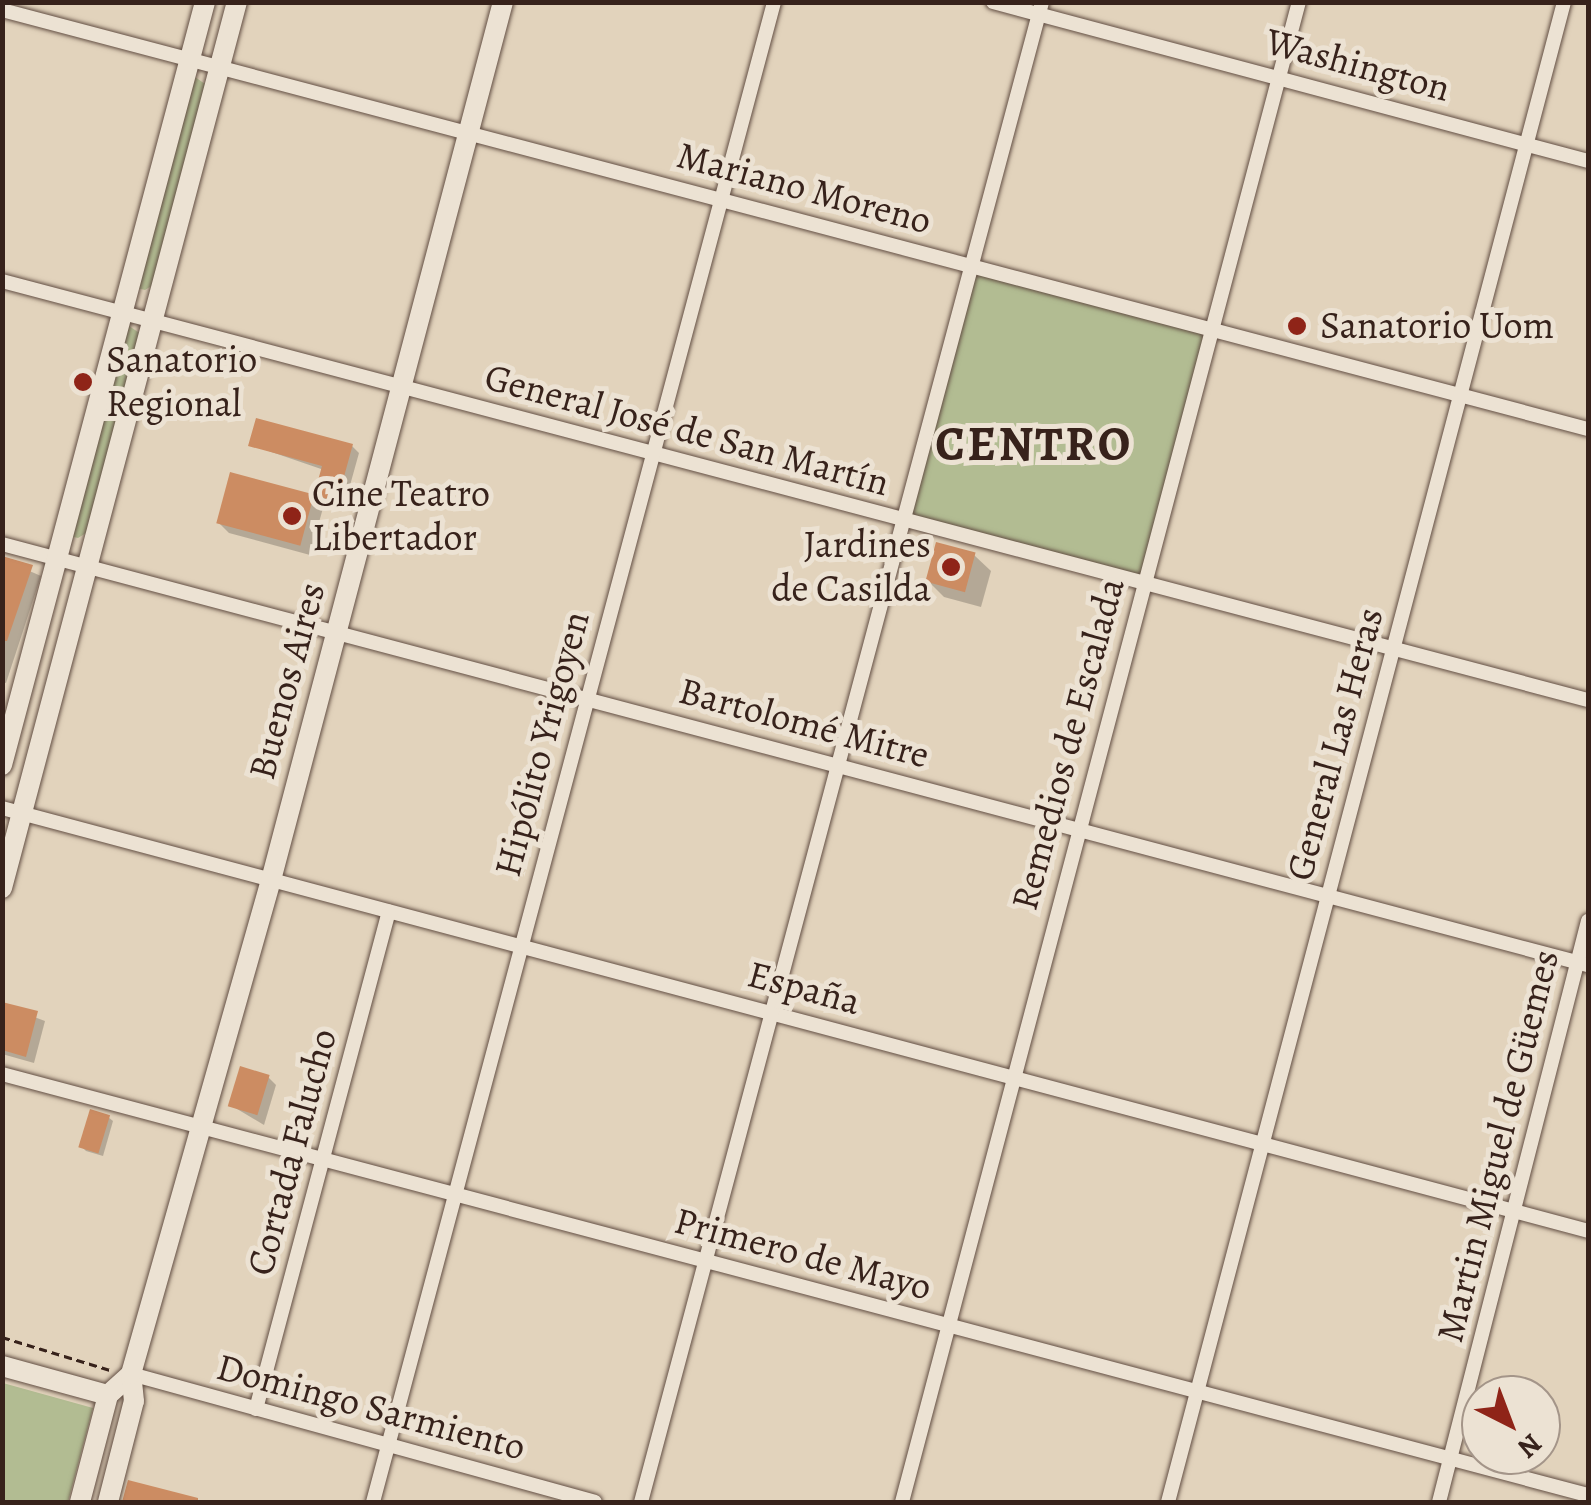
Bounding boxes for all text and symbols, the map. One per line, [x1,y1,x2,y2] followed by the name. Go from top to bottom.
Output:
[1261,19,1455,111] street label: Washington
[672,132,936,244] street label: Mariano Moreno
[1320,303,1554,349] place label: Sanatorio Uom
[1284,313,1310,339] marker: Sanatorio Uom
[106,337,257,426] place label: Sanatorio Regional
[480,354,894,506] street label: General José de San Martín
[70,369,96,395] marker: Sanatorio Regional
[935,416,1133,474] district label: CENTRO
[312,471,490,560] place label: Cine Teatro Libertador
[281,505,303,527] marker: Cine Teatro Libertador
[771,522,931,612] place label: Jardines de Casilda
[940,556,962,578] marker: Jardines de Casilda
[1002,573,1134,915] street label: Remedios de Escalada
[239,578,335,784] street label: Buenos Aires
[1277,603,1393,885] street label: General Las Heras
[485,606,599,882] street label: Hipólito Yrigoyen
[674,668,934,778] street label: Bartolomé Mitre
[1427,945,1569,1347] street label: Martin Miguel de Güemes
[743,951,865,1025] street label: España
[237,1024,347,1280] street label: Cortada Falucho
[670,1198,936,1310] street label: Primero de Mayo
[212,1344,530,1470] street label: Domingo Sarmiento
[1461,1375,1561,1475] north arrow
[1509,1425,1550,1467] text: N

